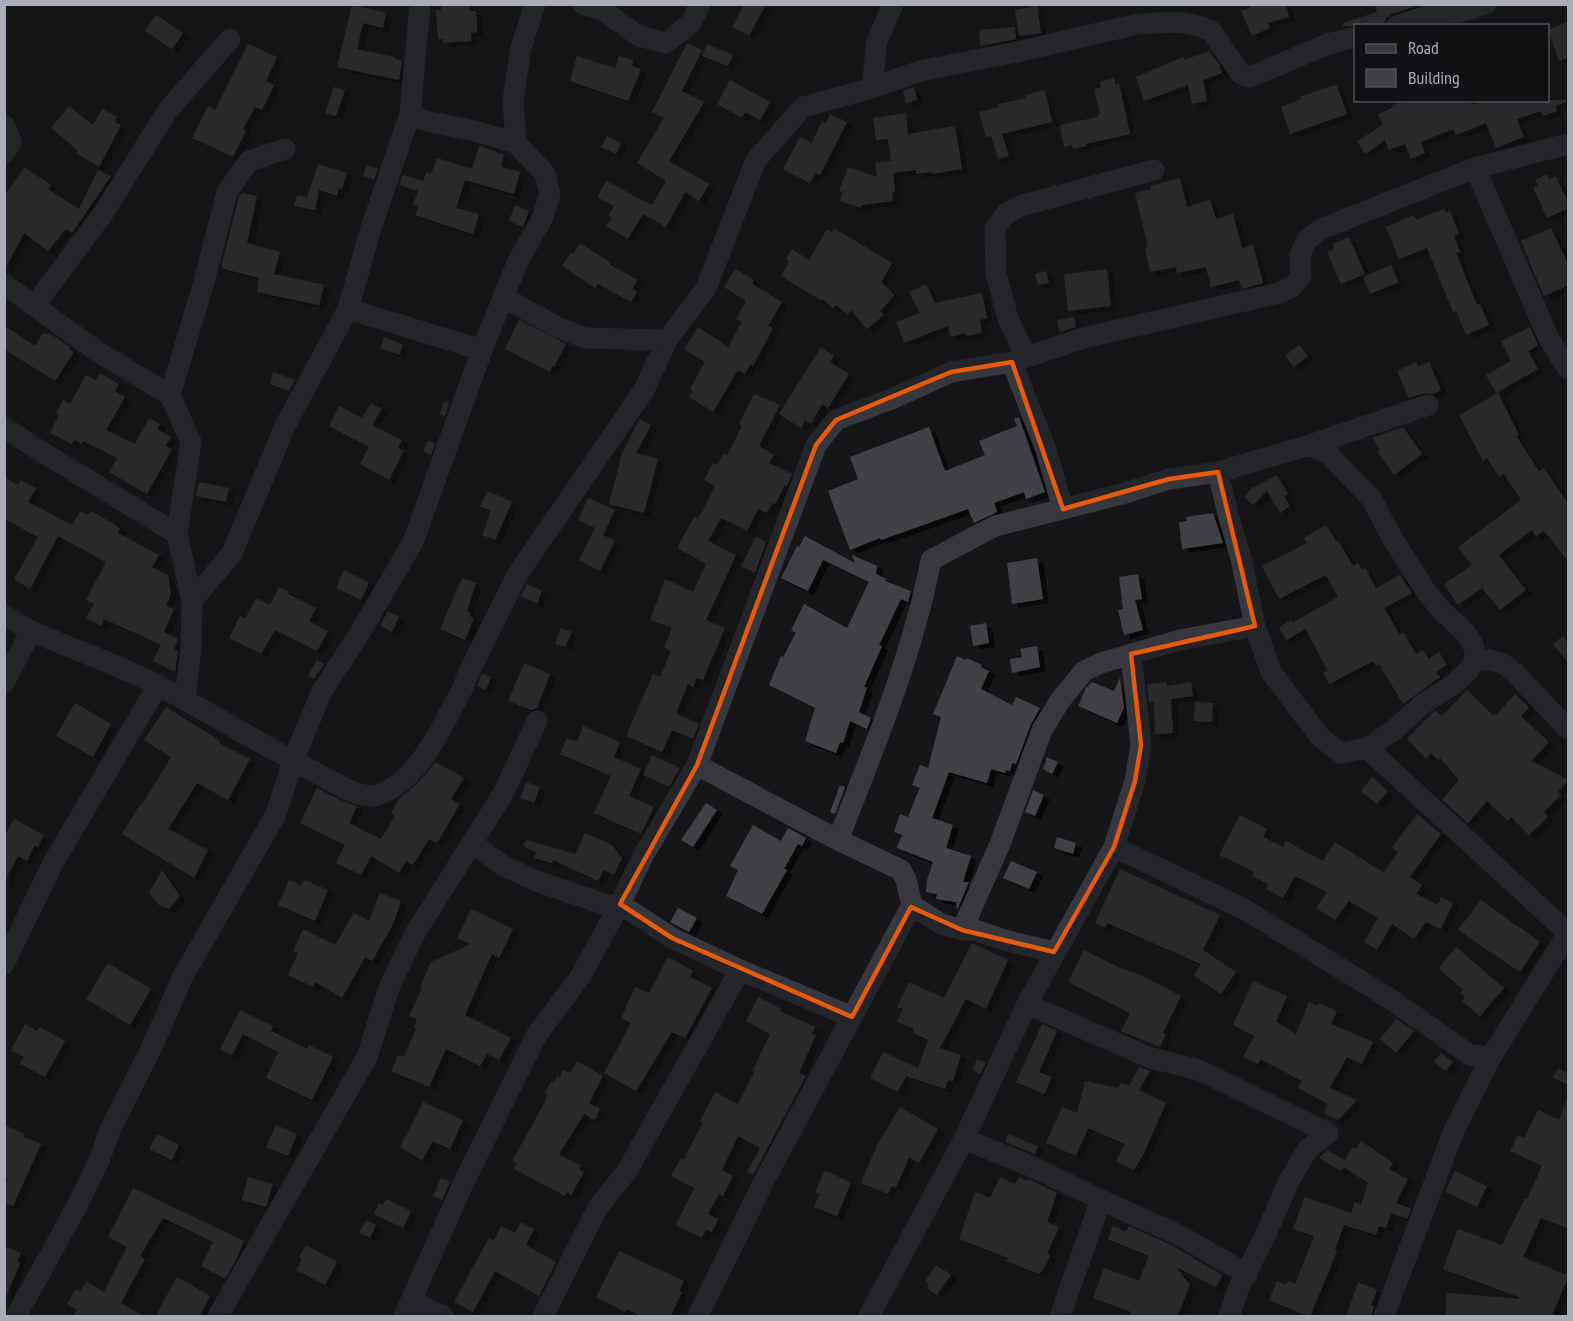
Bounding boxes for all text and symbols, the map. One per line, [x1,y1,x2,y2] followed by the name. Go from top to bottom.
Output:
[1354,24,1549,102] legend
[1408,36,1439,59] text: Road
[1408,66,1460,89] text: Building

